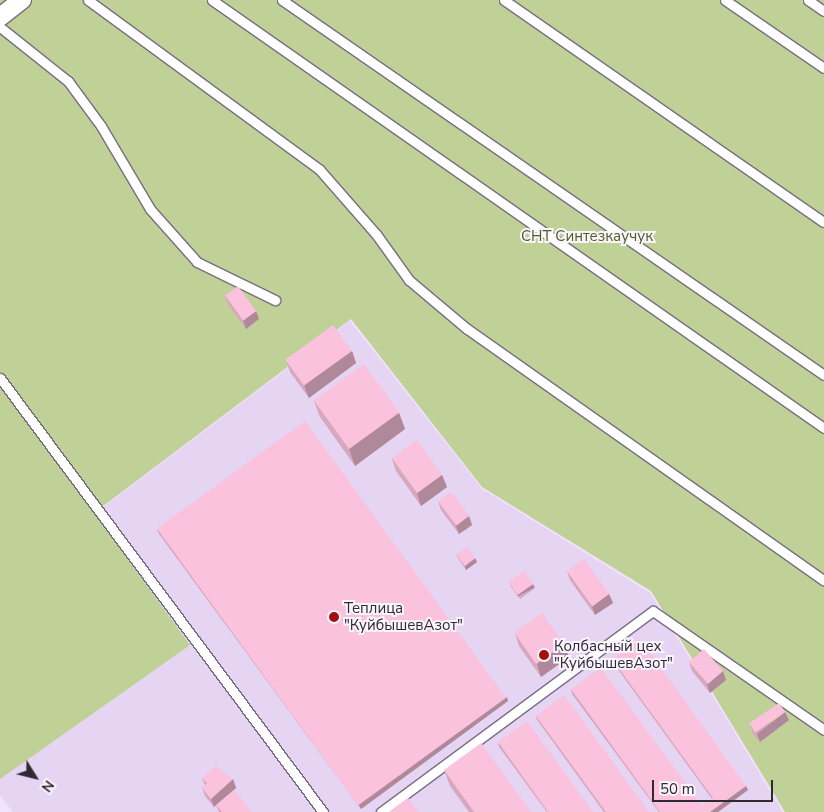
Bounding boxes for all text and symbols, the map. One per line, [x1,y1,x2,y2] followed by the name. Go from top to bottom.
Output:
[521,228,653,246] park label: СНТ Синтезкаучук
[344,599,463,634] place label: Теплица "КуйбышевАзот"
[328,611,340,623] marker: Теплица "КуйбышевАзот"
[554,637,673,672] place label: Колбасный цех "КуйбышевАзот"
[538,649,550,661] marker: Колбасный цех "КуйбышевАзот"
[10,752,60,802] north arrow
[654,770,775,802] scale bar
[37,776,58,796] text: N
[660,779,695,799] text: 50 m

